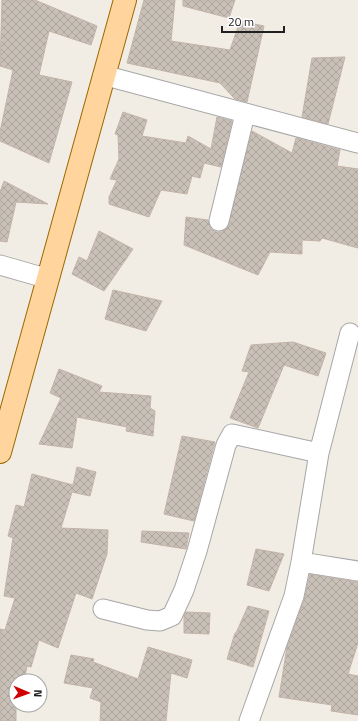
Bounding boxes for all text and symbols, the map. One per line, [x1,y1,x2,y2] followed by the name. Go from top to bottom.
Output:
[222,8,284,34] scale bar
[228,12,254,31] text: 20 m
[8,673,48,713] north arrow
[30,689,46,697] text: N

